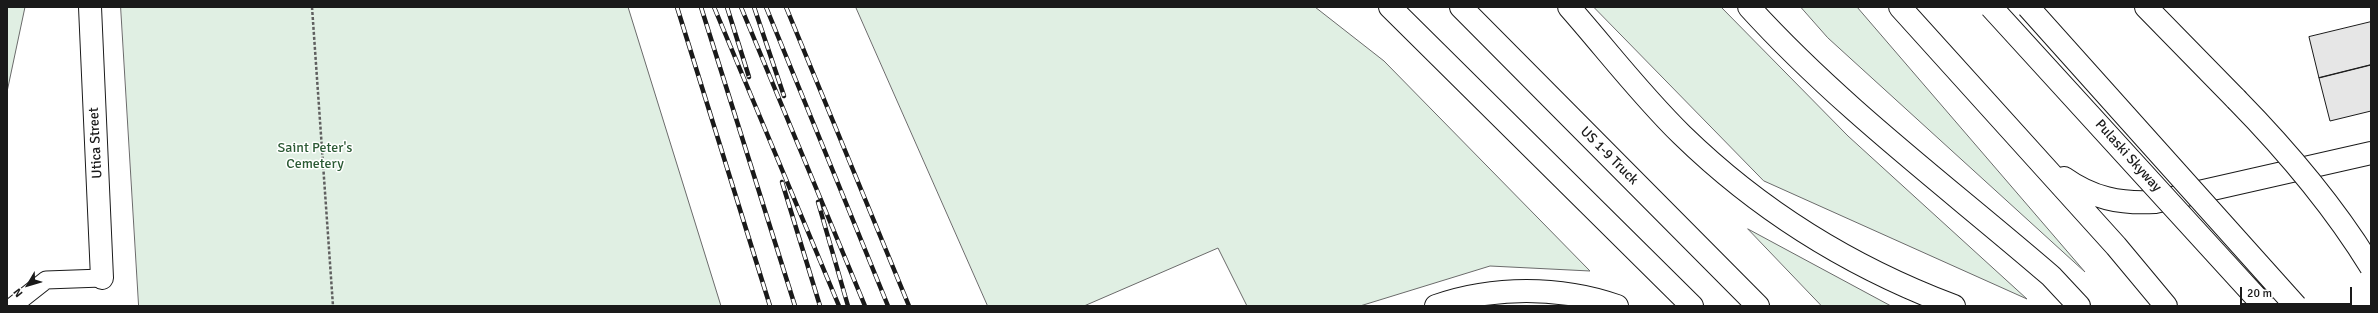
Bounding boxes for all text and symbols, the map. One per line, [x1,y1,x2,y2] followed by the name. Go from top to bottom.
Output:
[86,107,106,179] street label: Utica Street
[2091,116,2165,196] street label: Pulaski Skyway
[1576,123,1642,189] street label: US 1-9 Truck
[278,140,352,172] park label: Saint Peter's Cemetery
[8,265,48,305] north arrow
[2242,279,2354,305] scale bar
[11,286,26,300] text: N
[2247,286,2272,301] text: 20 m

